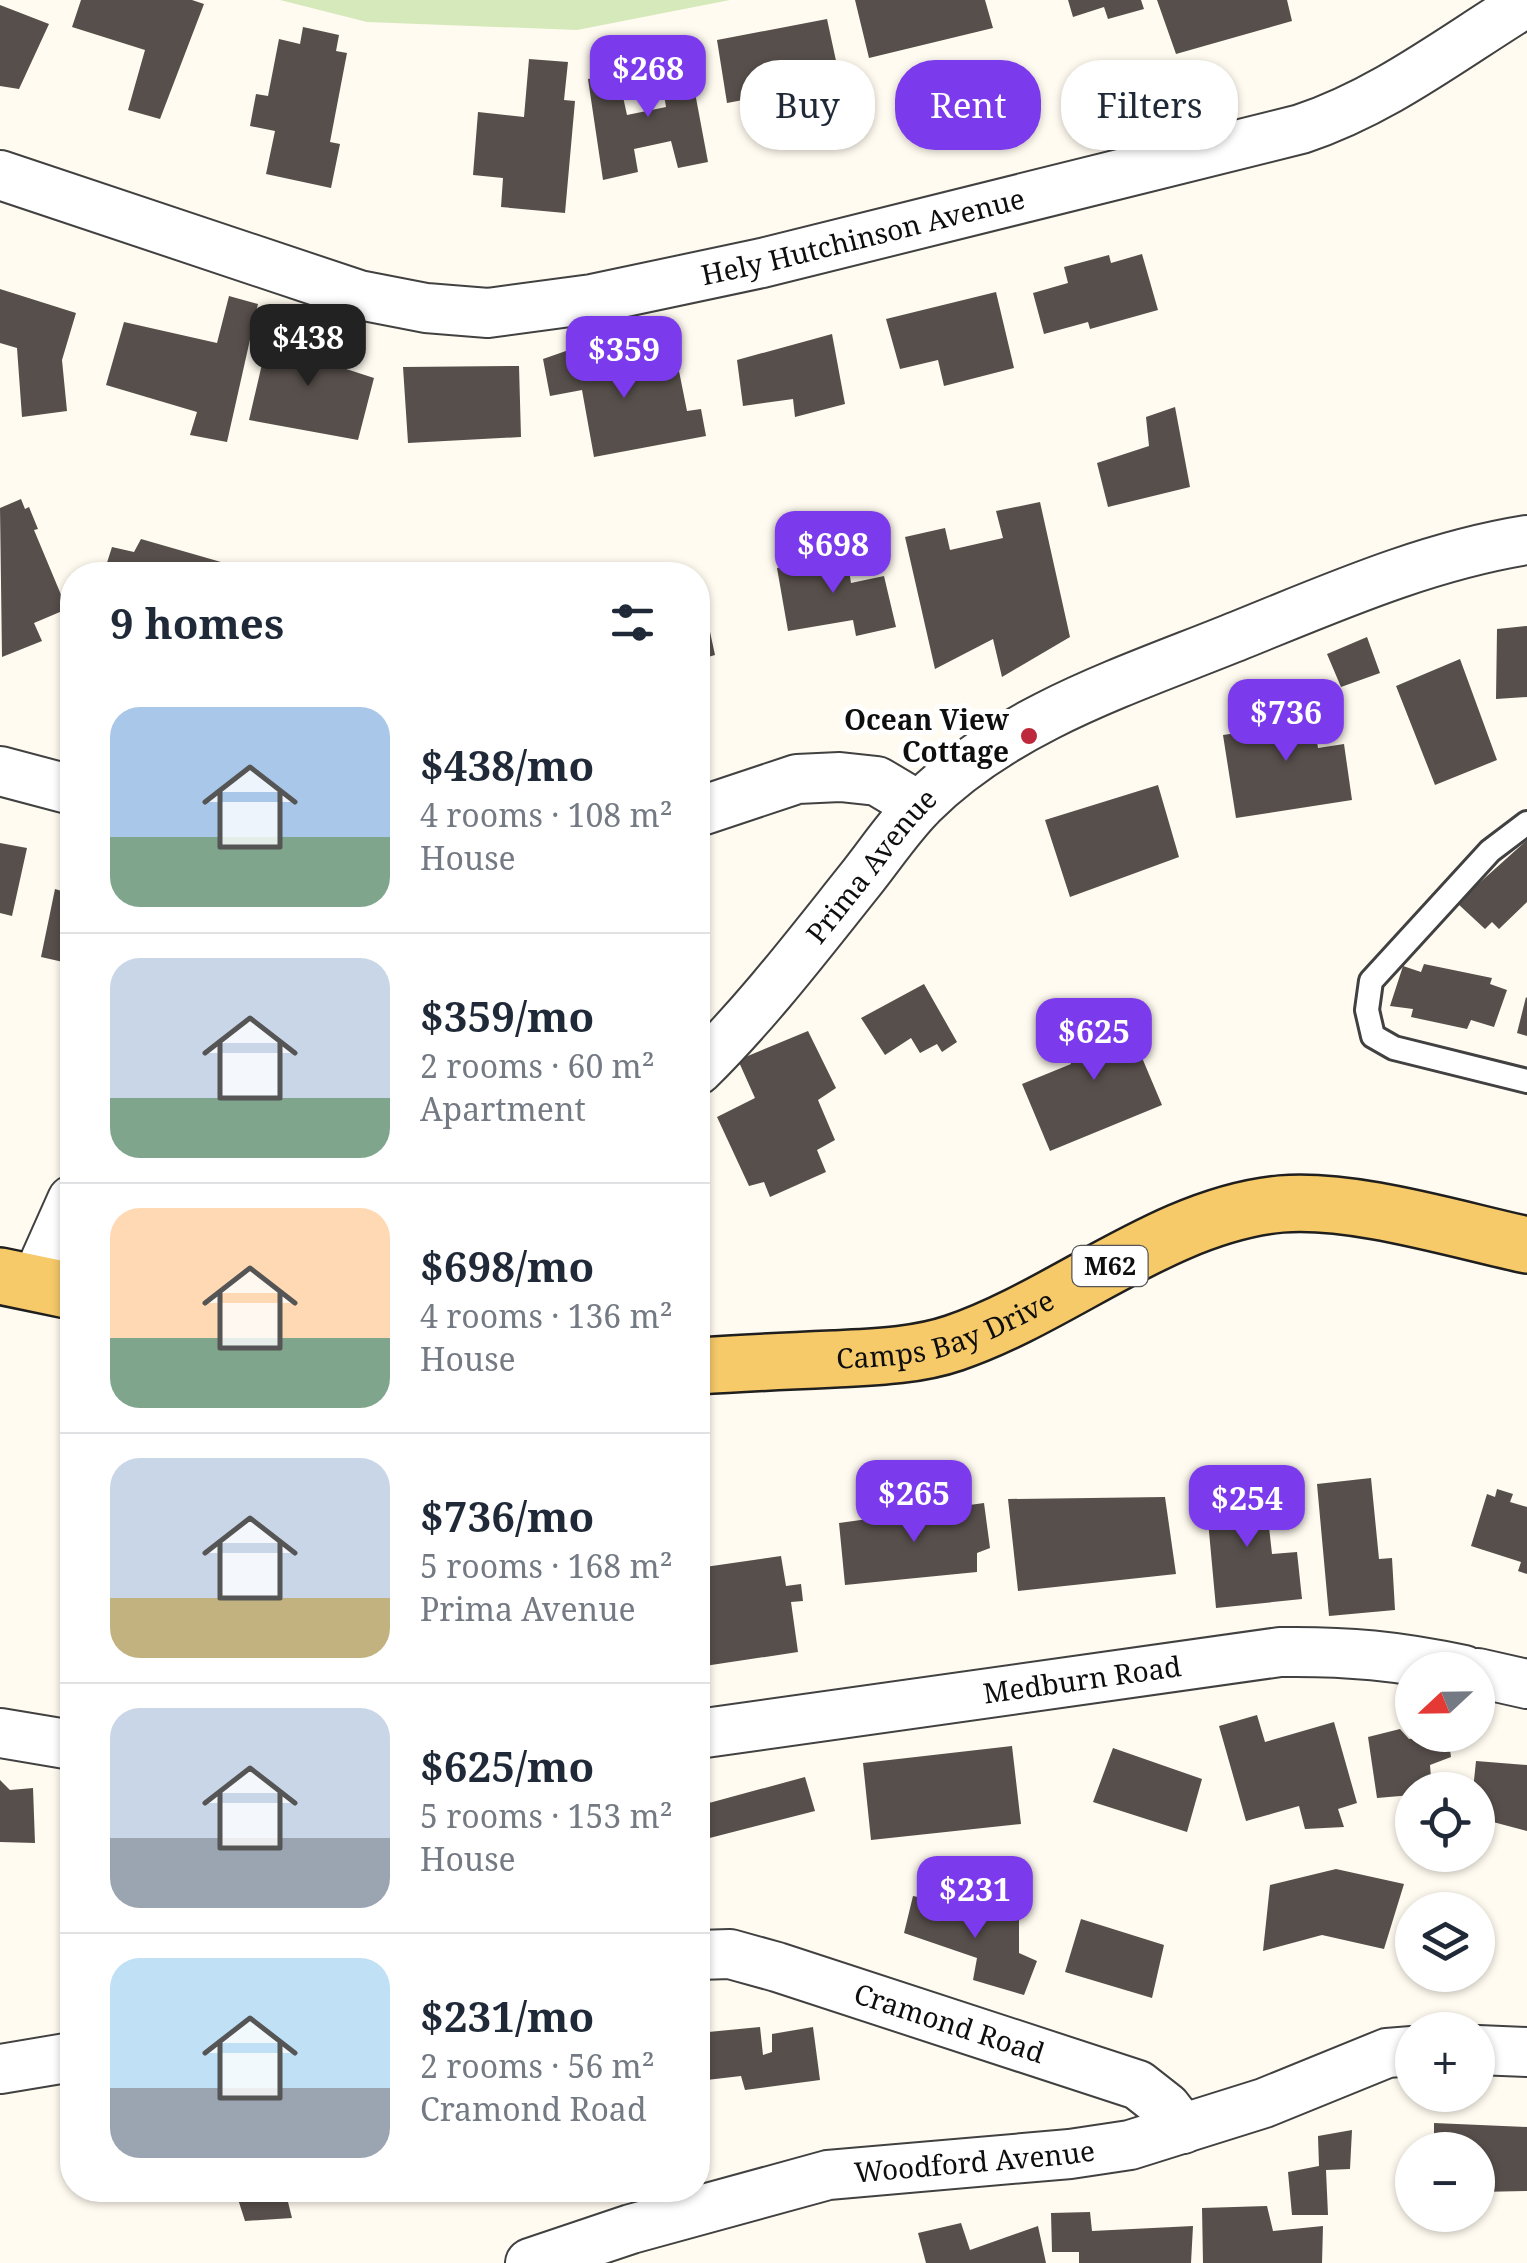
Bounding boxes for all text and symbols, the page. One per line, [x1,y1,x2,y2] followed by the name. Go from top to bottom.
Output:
[589,35,707,120] pin: $268
[612,46,684,89] text: $268
[740,60,875,150] chip: Buy
[895,60,1041,150] chip: Rent
[1061,60,1238,150] chip: Filters
[698,178,1029,293] street label: Hely Hutchinson Avenue
[249,304,367,389] pin: $438
[272,315,344,358] text: $438
[565,316,683,401] pin: $359
[588,327,660,370] text: $359
[774,511,892,596] pin: $698
[797,522,869,565] text: $698
[110,594,284,651] text: 9 homes
[605,595,660,650] icon: filters
[1227,679,1345,764] pin: $736
[1250,690,1322,733] text: $736
[844,700,1009,770] place label: Ocean View Cottage
[1018,725,1040,747] marker: Ocean View Cottage
[420,736,594,793] text: $438/mo
[190,747,310,867] icon: home
[797,779,944,951] street label: Prima Avenue
[420,793,673,836] text: 4 rooms · 108 m²
[420,836,516,879] text: House
[420,987,594,1044] text: $359/mo
[190,998,310,1118] icon: home
[1035,998,1153,1083] pin: $625
[1058,1009,1130,1052] text: $625
[420,1044,655,1087] text: 2 rooms · 60 m²
[420,1087,586,1130] text: Apartment
[420,1237,594,1294] text: $698/mo
[1072,1246,1148,1286] road number: M62
[190,1248,310,1368] icon: home
[835,1280,1060,1377] street label: Camps Bay Drive
[420,1294,673,1337] text: 4 rooms · 136 m²
[420,1337,516,1380] text: House
[855,1460,973,1545] pin: $265
[1188,1465,1306,1550] pin: $254
[878,1471,950,1514] text: $265
[1211,1476,1283,1519] text: $254
[420,1487,594,1544] text: $736/mo
[190,1498,310,1618] icon: home
[420,1544,673,1587] text: 5 rooms · 168 m²
[420,1587,636,1630] text: Prima Avenue
[981,1646,1183,1712] street label: Medburn Road
[1395,1652,1495,1752] north arrow
[1395,1652,1495,2232] map controls
[420,1737,594,1794] text: $625/mo
[190,1748,310,1868] icon: home
[1395,1772,1495,1872] button: locate
[420,1794,673,1837] text: 5 rooms · 153 m²
[420,1837,516,1880] text: House
[916,1856,1034,1941] pin: $231
[939,1867,1011,1910] text: $231
[1395,1892,1495,1992] button: layers
[849,1973,1050,2071] street label: Cramond Road
[420,1987,594,2044] text: $231/mo
[190,1998,310,2118] icon: home
[1395,2012,1495,2112] button: +
[420,2044,655,2087] text: 2 rooms · 56 m²
[420,2087,647,2130] text: Cramond Road
[853,2131,1097,2191] street label: Woodford Avenue
[1395,2132,1495,2232] button: −

